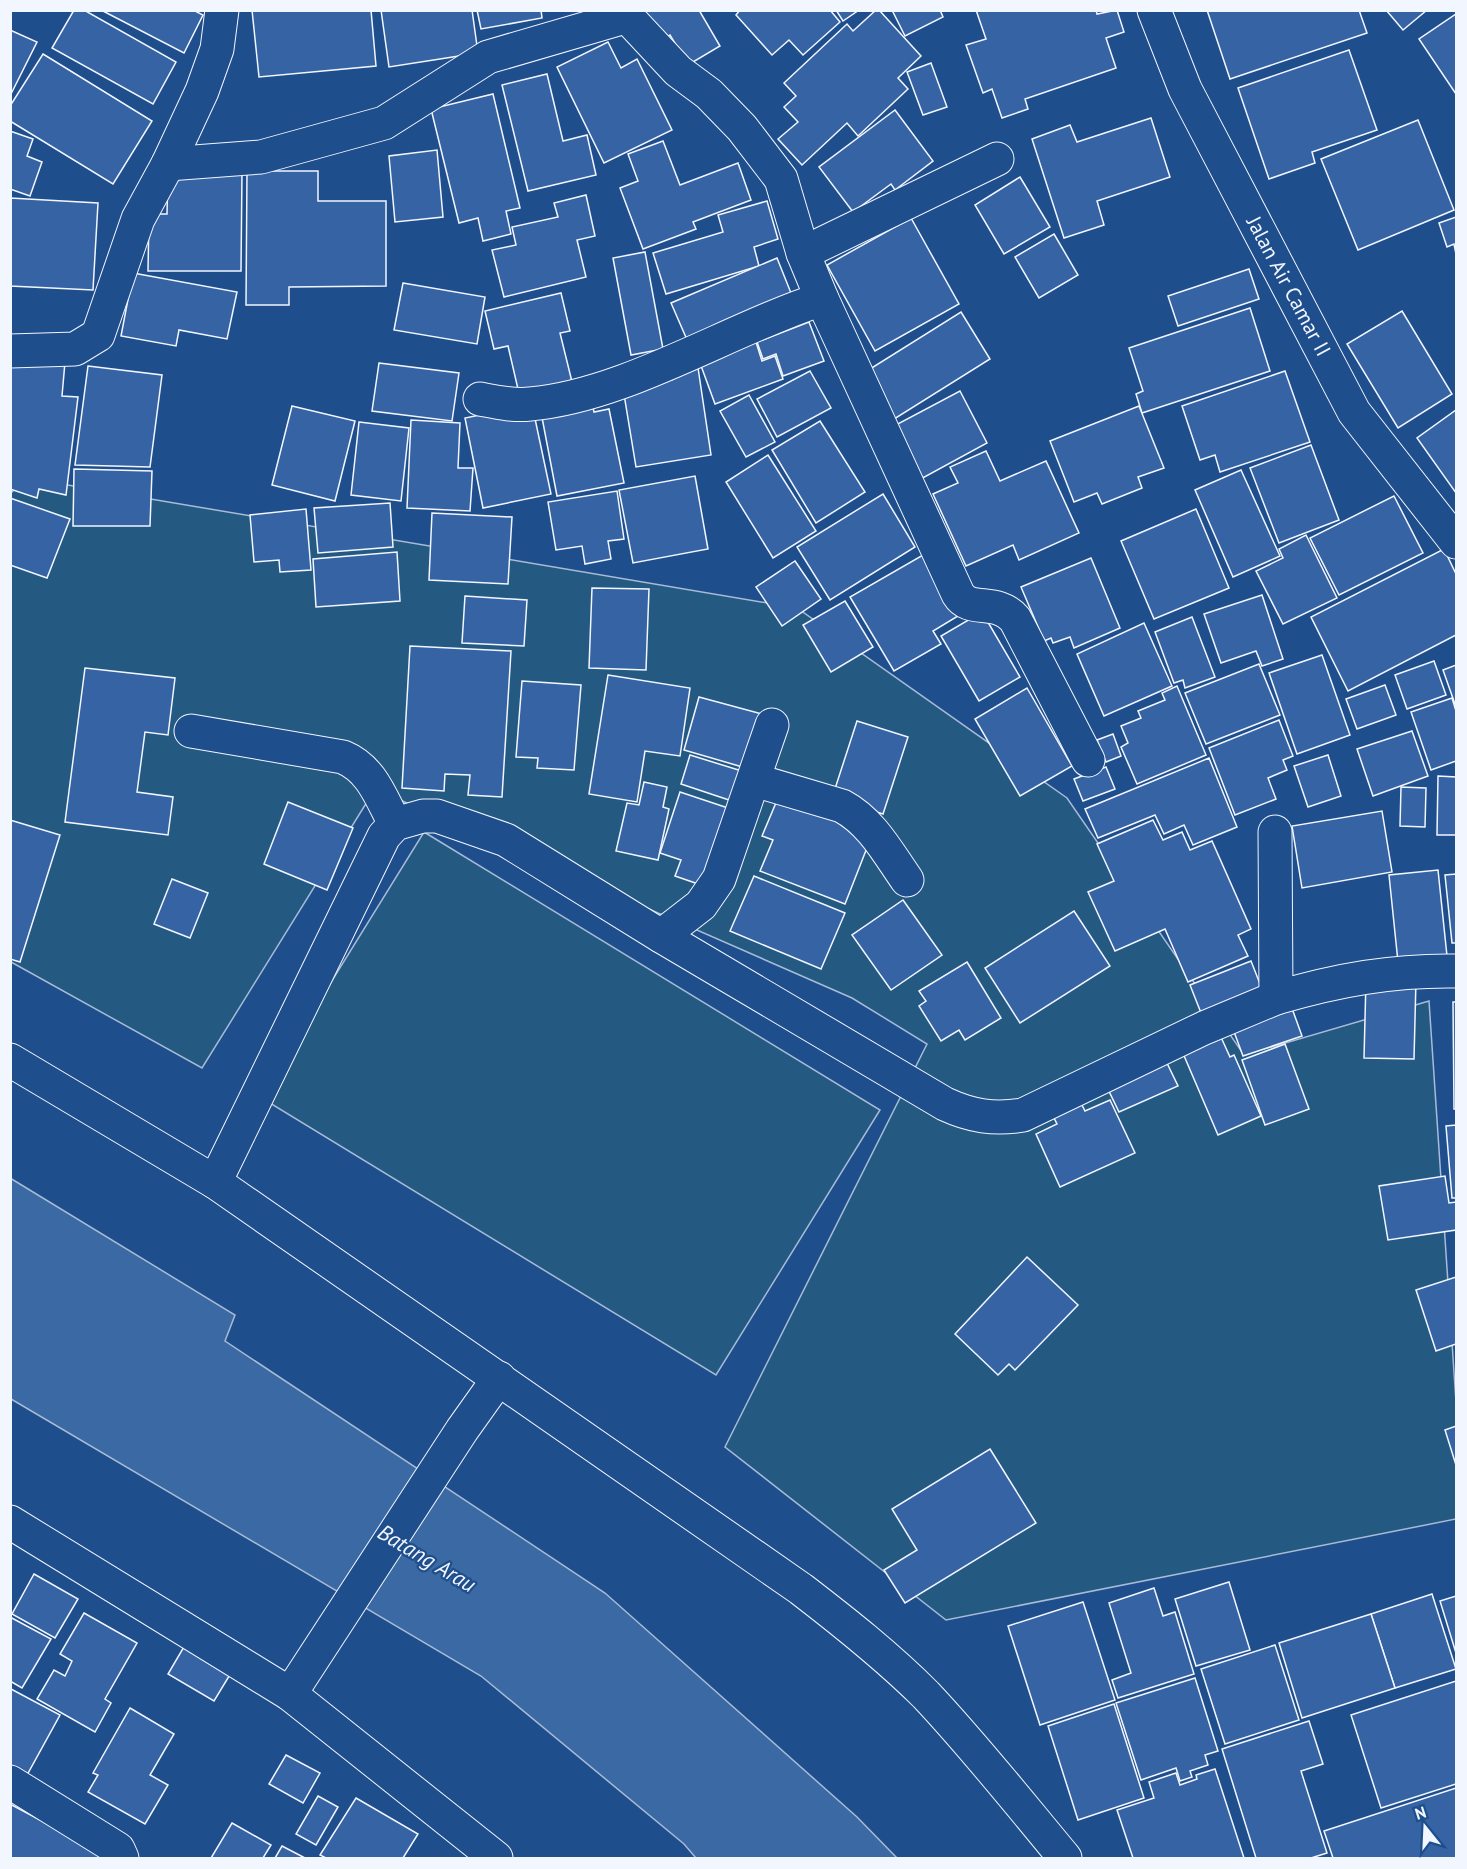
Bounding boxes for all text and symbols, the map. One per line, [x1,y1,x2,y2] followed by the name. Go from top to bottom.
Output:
[1240,211,1337,361] street label: Jalan Air Camar II
[373,1518,481,1598] water label: Batang Arau
[1395,1797,1455,1857] north arrow
[1412,1802,1428,1824] text: N

